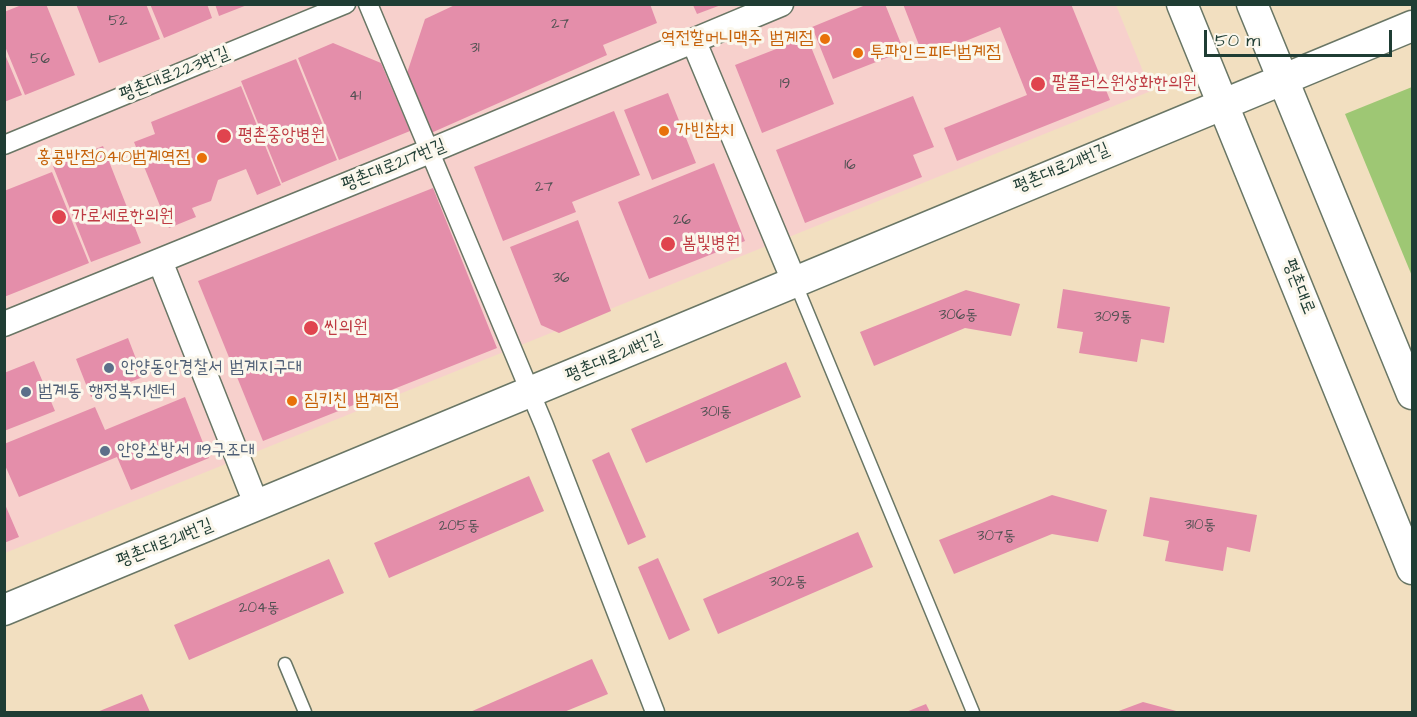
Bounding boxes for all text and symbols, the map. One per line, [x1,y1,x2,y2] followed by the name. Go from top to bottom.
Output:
[108,13,128,31] house number: 52
[551,16,569,34] house number: 27
[1207,18,1394,56] scale bar
[661,28,813,50] place label: 역전할머니맥주 범계점
[1215,28,1260,53] text: 50 m
[818,32,832,46] marker: 역전할머니맥주 범계점
[470,40,480,58] house number: 31
[870,42,1000,64] place label: 투파인드피터범계점
[117,43,233,107] street label: 평촌대로223번길
[851,46,865,60] marker: 투파인드피터범계점
[30,51,50,69] house number: 56
[1052,73,1197,95] place label: 팔플러스원상화한의원
[1029,75,1047,93] marker: 팔플러스원상화한의원
[780,76,790,94] house number: 19
[349,88,361,106] house number: 41
[676,120,734,142] place label: 가빈참치
[657,124,671,138] marker: 가빈참치
[238,125,325,147] place label: 평촌중앙병원
[215,127,233,145] marker: 평촌중앙병원
[339,135,449,197] street label: 평촌대로217번길
[1011,139,1113,199] street label: 평촌대로211번길
[37,147,190,169] place label: 홍콩반점0410범계역점
[195,151,209,165] marker: 홍콩반점0410범계역점
[844,157,856,175] house number: 16
[535,179,553,197] house number: 27
[72,206,173,228] place label: 가로세로한의원
[50,208,68,226] marker: 가로세로한의원
[673,212,691,230] house number: 26
[682,233,740,255] place label: 봄빛병원
[659,235,677,253] marker: 봄빛병원
[1277,256,1319,318] street label: 평촌대로
[552,270,570,288] house number: 36
[939,307,977,325] house number: 306동
[1094,309,1132,327] house number: 309동
[324,317,367,339] place label: 씬의원
[302,319,320,337] marker: 씬의원
[563,328,665,388] street label: 평촌대로211번길
[121,357,302,379] place label: 안양동안경찰서 범계지구대
[102,361,116,375] marker: 안양동안경찰서 범계지구대
[38,381,176,403] place label: 범계동 행정복지센터
[19,385,33,399] marker: 범계동 행정복지센터
[304,390,398,412] place label: 짐키친 범계점
[285,394,299,408] marker: 짐키친 범계점
[700,404,732,422] house number: 301동
[117,440,255,462] place label: 안양소방서 119구조대
[98,444,112,458] marker: 안양소방서 119구조대
[114,515,216,573] street label: 평촌대로211번길
[1184,517,1216,535] house number: 310동
[439,518,479,536] house number: 205동
[977,528,1015,546] house number: 307동
[769,574,807,592] house number: 302동
[239,600,279,618] house number: 204동

